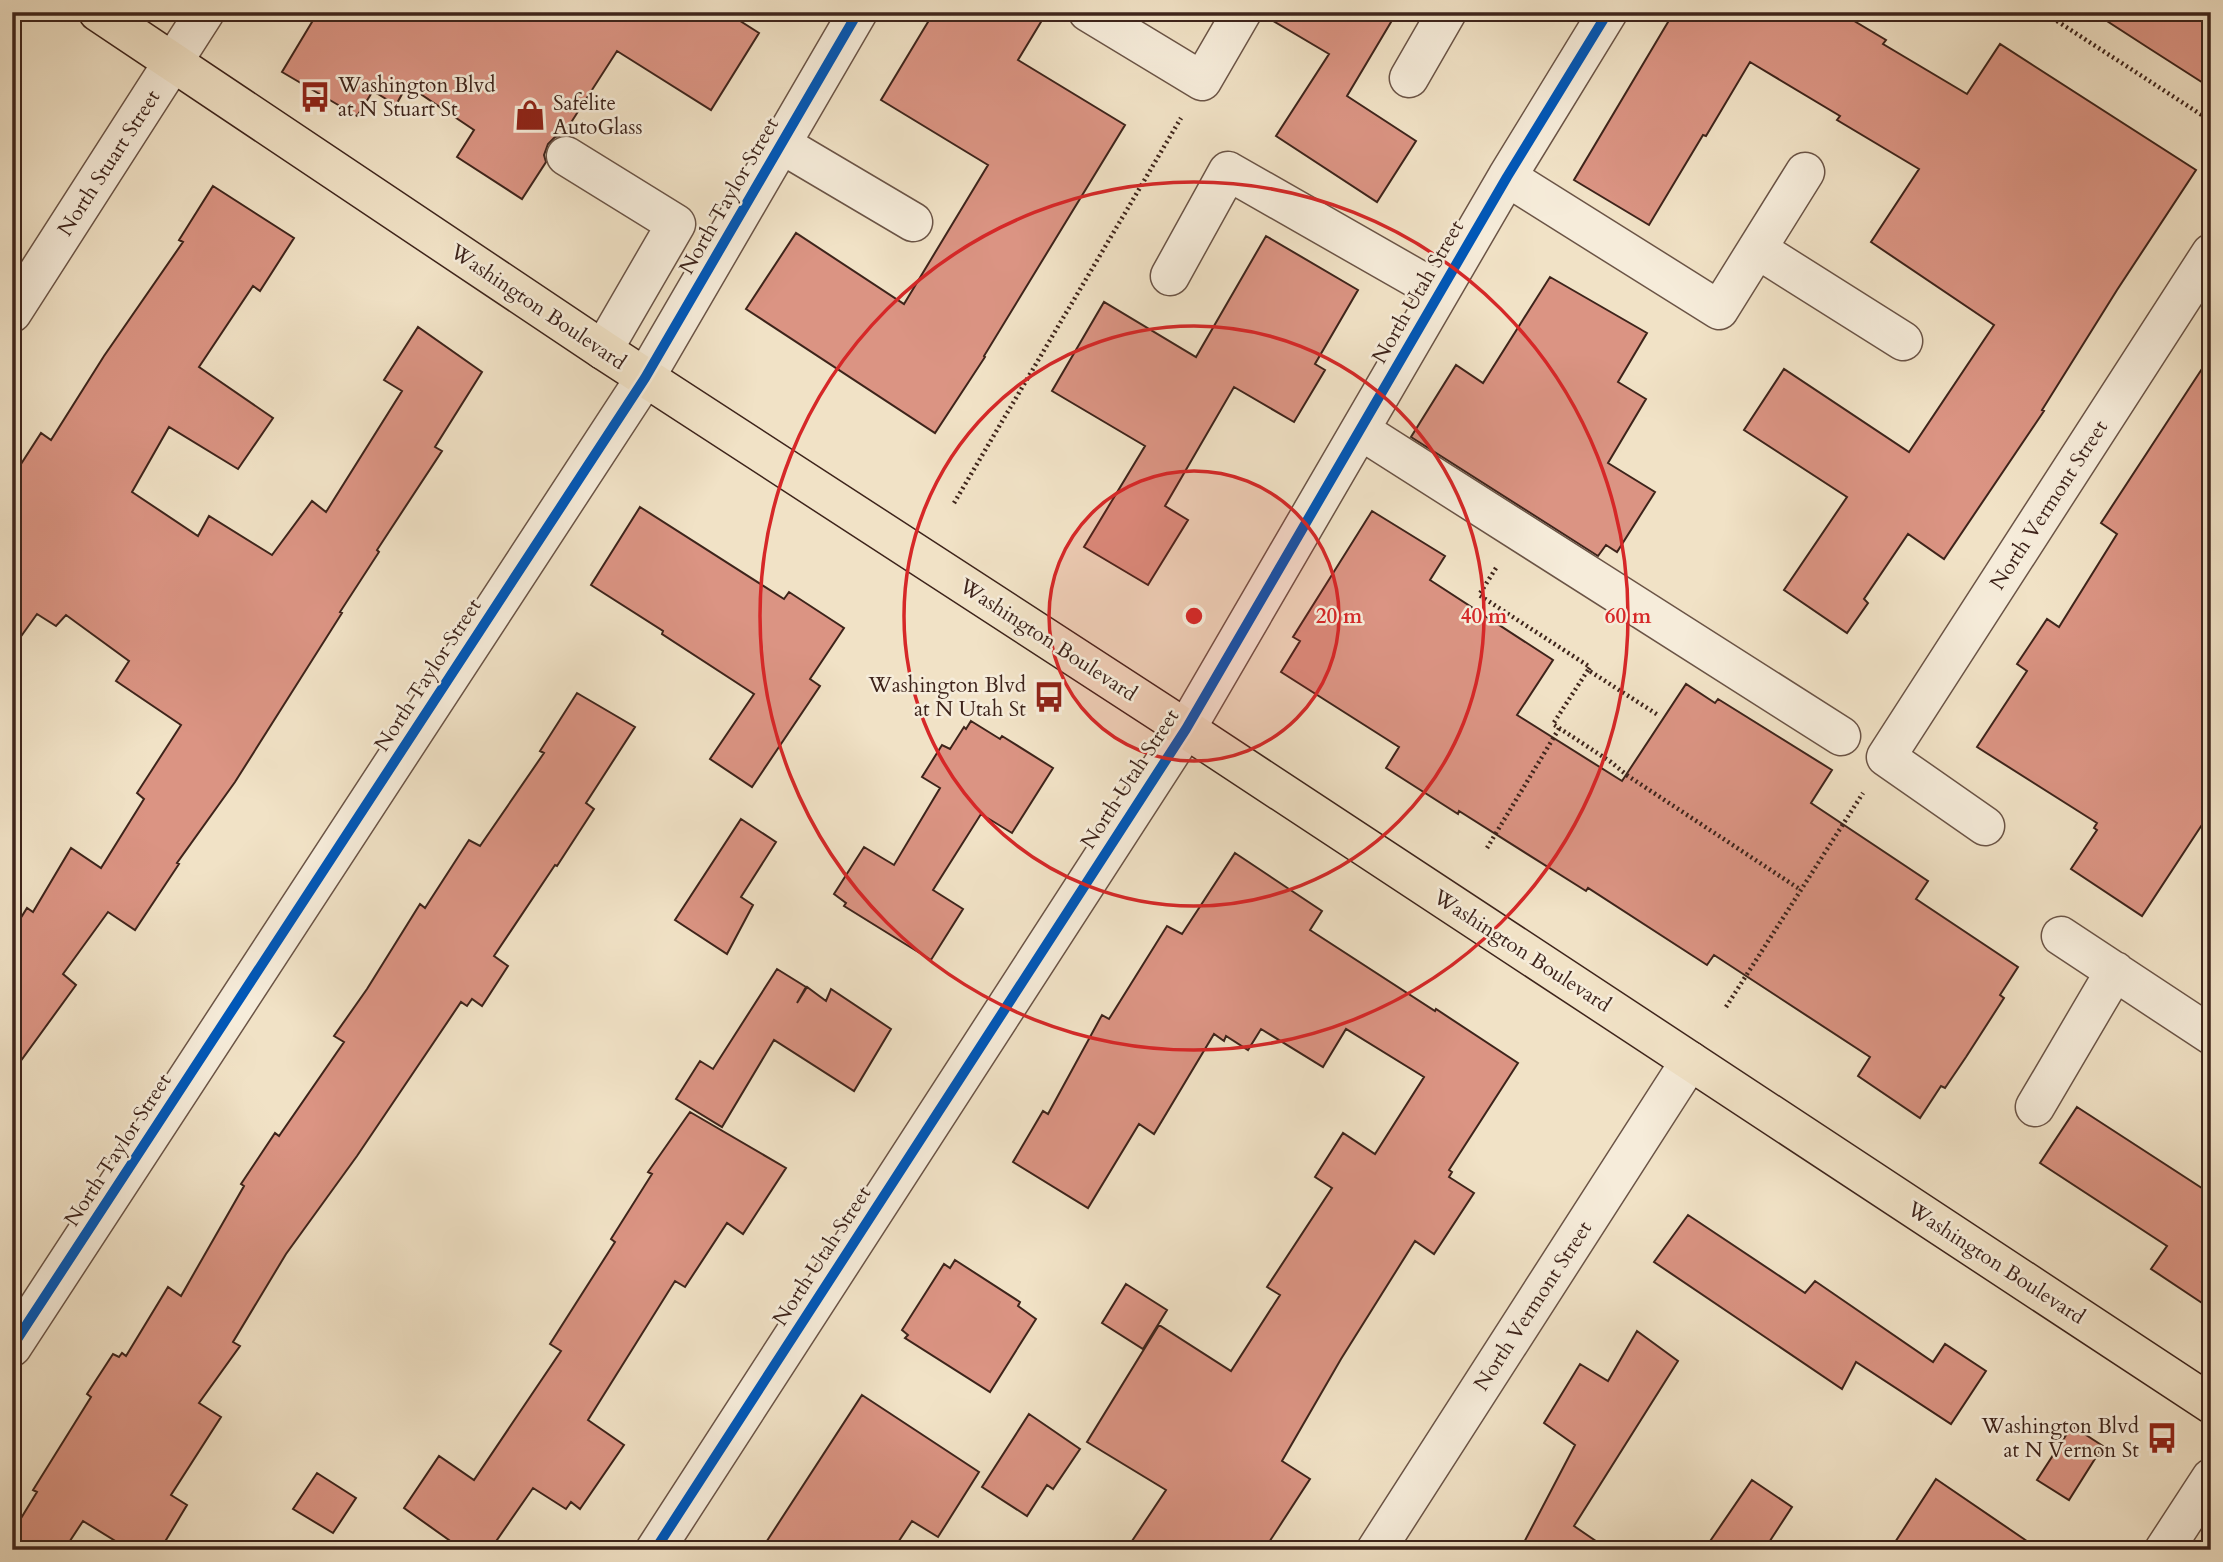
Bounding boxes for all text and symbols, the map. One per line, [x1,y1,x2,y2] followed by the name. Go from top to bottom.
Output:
[337,71,495,124] place label: Washington Blvd at N Stuart St
[298,80,332,114] bus stop icon: Washington Blvd at N Stuart St
[51,84,167,242] street label: North Stuart Street
[553,89,643,142] place label: Safelite AutoGlass
[513,98,547,132] shop icon: Safelite AutoGlass
[672,112,786,280] street label: North Taylor Street
[1365,215,1471,369] street label: North Utah Street
[443,237,632,377] street label: Washington Boulevard
[1983,414,2115,596] street label: North Vermont Street
[953,571,1143,708] street label: Washington Boulevard
[368,593,489,757] street label: North Taylor Street
[1316,602,1363,631] text: 20 m
[1461,602,1508,631] text: 40 m
[1605,602,1652,631] text: 60 m
[1182,604,1206,628] centre of rings
[868,671,1026,724] place label: Washington Blvd at N Utah St
[1032,680,1066,714] bus stop icon: Washington Blvd at N Utah St
[1074,703,1186,855] street label: North Utah Street
[1427,882,1617,1019] street label: Washington Boulevard
[58,1068,179,1232] street label: North Taylor Street
[766,1180,878,1332] street label: North Utah Street
[1901,1194,2091,1331] street label: Washington Boulevard
[1467,1215,1599,1397] street label: North Vermont Street
[1981,1412,2139,1465] place label: Washington Blvd at N Vernon St
[2145,1421,2179,1455] bus stop icon: Washington Blvd at N Vernon St

